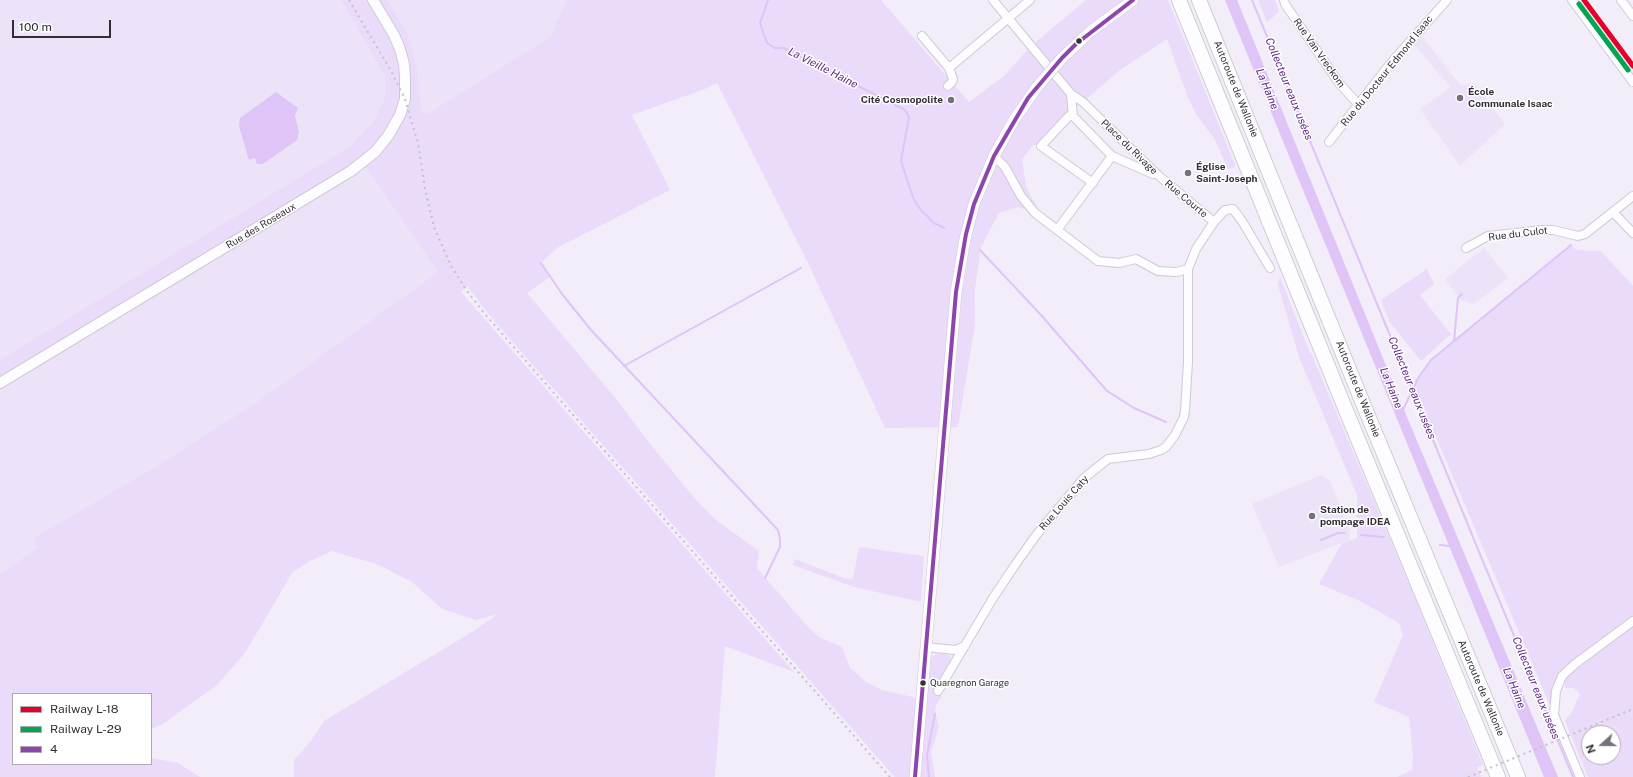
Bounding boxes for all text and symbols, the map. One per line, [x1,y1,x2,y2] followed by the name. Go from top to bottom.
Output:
[14,12,113,38] scale bar
[1339,13,1435,129] street label: Rue du Docteur Edmond Isaac
[1291,16,1347,90] street label: Rue Van Vreckom
[19,20,52,34] text: 100 m
[1074,36,1084,46] unlabelled marker
[1262,36,1316,142] water label: Collecteur eaux usées
[1211,39,1261,139] street label: Autoroute de Wallonie
[786,45,860,91] water label: La Vieille Haine
[1253,66,1281,112] water label: La Haine
[1468,86,1553,110] place label: École Communale Isaac
[1455,93,1465,103] marker: École Communale Isaac
[861,94,943,106] place label: Cité Cosmopolite
[946,95,956,105] marker: Cité Cosmopolite
[1098,117,1160,177] street label: Place du Rivage
[1196,161,1258,184] place label: Église Saint-Joseph
[1183,168,1193,178] marker: Église Saint-Joseph
[1162,178,1210,220] street label: Rue Courte
[224,200,298,252] street label: Rue des Roseaux
[1488,224,1548,244] street label: Rue du Culot
[1385,335,1439,441] water label: Collecteur eaux usées
[1333,339,1383,439] street label: Autoroute de Wallonie
[1377,365,1405,411] water label: La Haine
[1037,473,1091,533] street label: Rue Louis Caty
[1320,504,1391,528] place label: Station de pompage IDEA
[1307,511,1317,521] marker: Station de pompage IDEA
[1509,635,1563,741] water label: Collecteur eaux usées
[1455,638,1507,738] street label: Autoroute de Wallonie
[1500,665,1528,711] water label: La Haine
[918,678,928,688] marker: Quaregnon Garage
[930,678,1009,688] place label: Quaregnon Garage
[12,693,152,765] legend
[50,702,119,716] text: Railway L-18
[50,722,121,736] text: Railway L-29
[1581,725,1621,765] north arrow
[50,742,58,756] text: 4
[1584,743,1598,755] text: N

